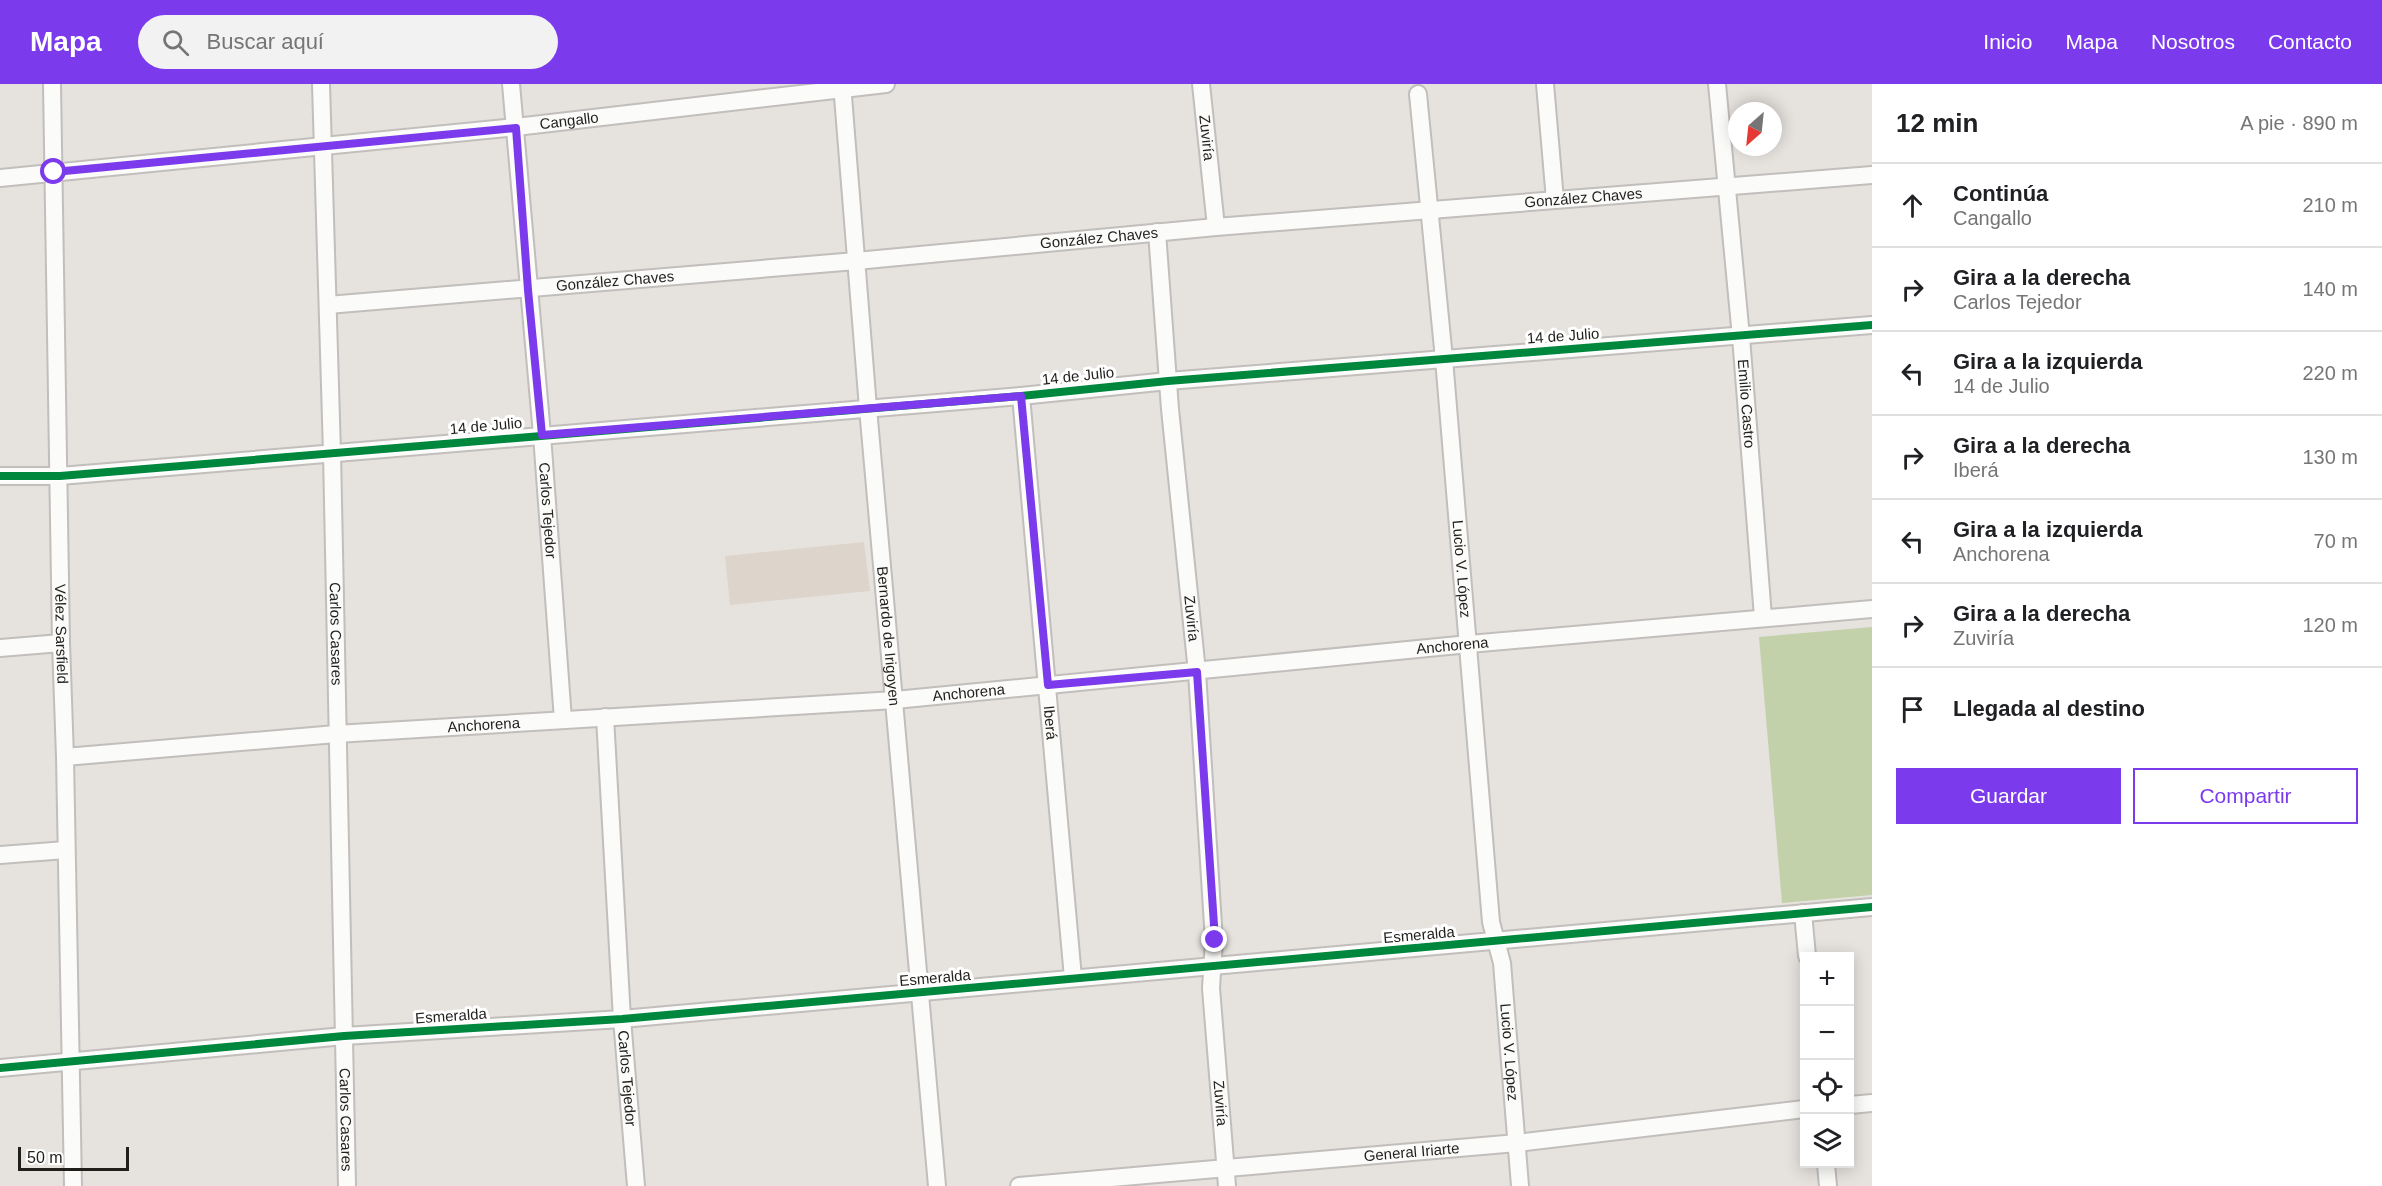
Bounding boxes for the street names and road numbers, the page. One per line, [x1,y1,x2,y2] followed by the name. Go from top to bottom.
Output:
[539,108,599,132] street label: Cangallo
[1196,114,1218,162] street label: Zuviría
[1524,184,1643,211] street label: González Chaves
[1039,224,1159,252] street label: González Chaves
[555,267,675,294] street label: González Chaves
[1526,324,1600,347] street label: 14 de Julio
[1735,358,1759,449] street label: Emilio Castro
[1041,363,1115,388] street label: 14 de Julio
[449,414,523,437] street label: 14 de Julio
[536,462,560,559] street label: Carlos Tejedor
[1449,519,1475,618] street label: Lucio V. López
[874,565,903,707] street label: Bernardo de Irigoyen
[327,582,346,686] street label: Carlos Casares
[52,584,71,684] street label: Vélez Sarsfield
[1181,595,1203,643] street label: Zuviría
[1415,633,1490,657] street label: Anchorena
[932,680,1006,704] street label: Anchorena
[1041,705,1061,741] street label: Iberá
[447,714,521,735] street label: Anchorena
[1383,923,1456,946] street label: Esmeralda
[899,966,972,989] street label: Esmeralda
[1497,1003,1522,1101] street label: Lucio V. López
[415,1004,488,1026] street label: Esmeralda
[615,1029,640,1127] street label: Carlos Tejedor
[337,1068,356,1172] street label: Carlos Casares
[1210,1080,1231,1127] street label: Zuviría
[1363,1139,1460,1164] street label: General Iriarte

